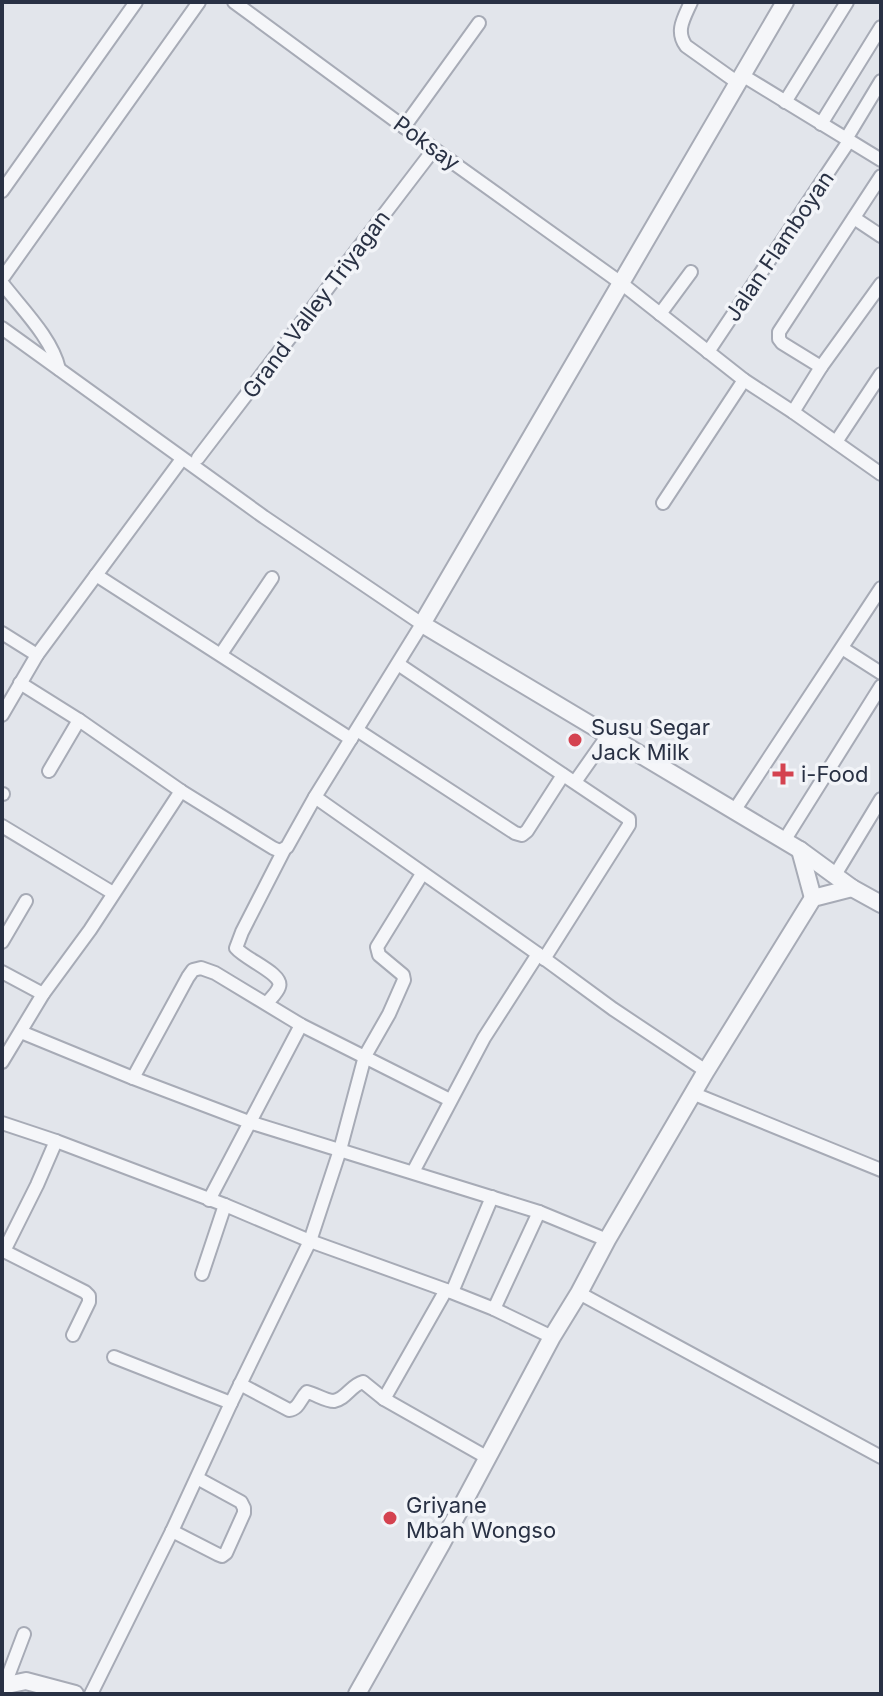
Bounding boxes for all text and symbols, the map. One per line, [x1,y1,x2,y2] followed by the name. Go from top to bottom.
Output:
[389,110,465,176] street label: Poksay
[719,166,839,326] street label: Jalan Flamboyan
[237,205,395,403] street label: Grand Valley Triyagan
[591,714,710,765] place label: Susu Segar Jack Milk
[566,731,584,749] marker: Susu Segar Jack Milk
[801,761,868,787] place label: i-Food
[772,763,794,785] marker: i-Food
[406,1492,556,1543] place label: Griyane Mbah Wongso
[381,1509,399,1527] marker: Griyane Mbah Wongso

